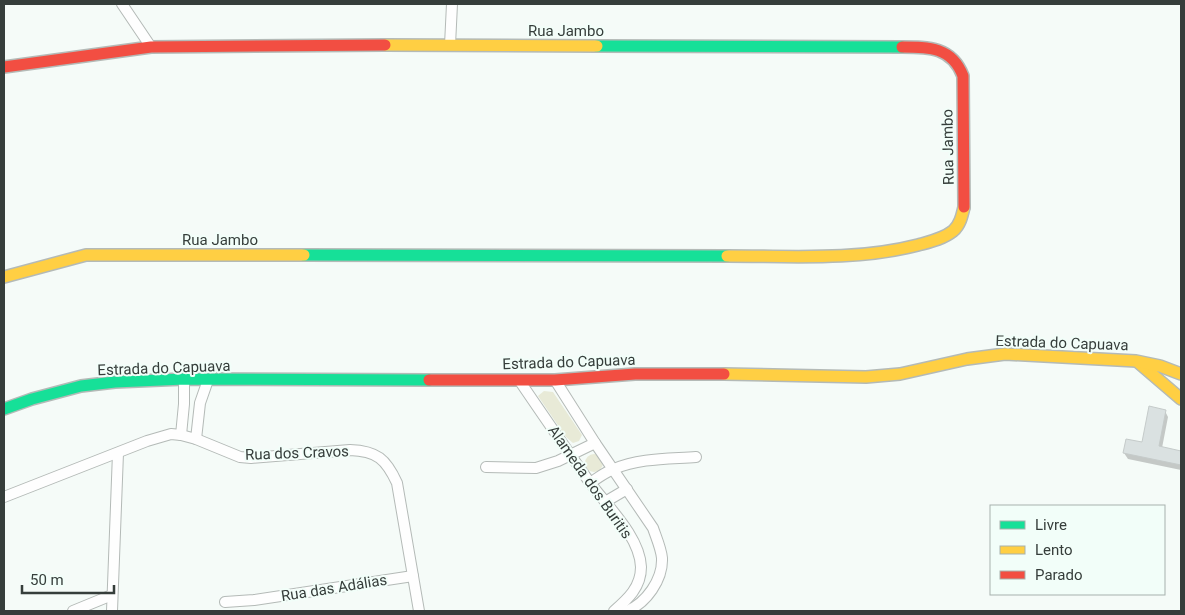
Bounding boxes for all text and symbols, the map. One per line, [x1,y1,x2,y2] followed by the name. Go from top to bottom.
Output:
[528,22,604,40] street label: Rua Jambo
[938,109,958,185] street label: Rua Jambo
[182,231,258,249] street label: Rua Jambo
[995,332,1129,354] street label: Estrada do Capuava
[502,351,636,373] street label: Estrada do Capuava
[97,357,231,379] street label: Estrada do Capuava
[544,422,636,542] street label: Alameda dos Buritis
[245,442,349,464] street label: Rua dos Cravos
[990,505,1165,595] legend
[1035,516,1067,534] text: Livre
[1035,541,1073,559] text: Lento
[22,562,115,594] scale bar
[1035,566,1083,584] text: Parado
[30,571,64,589] text: 50 m
[280,571,388,605] street label: Rua das Adálias

